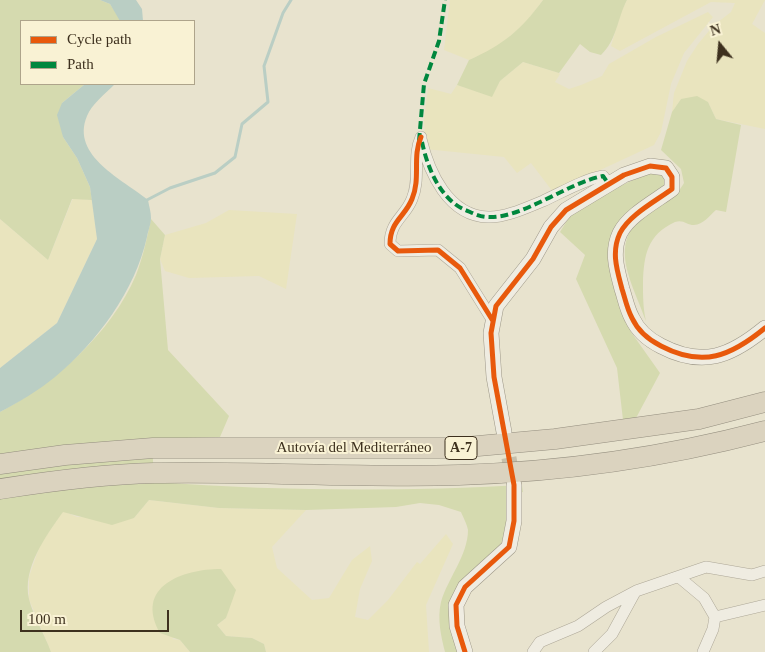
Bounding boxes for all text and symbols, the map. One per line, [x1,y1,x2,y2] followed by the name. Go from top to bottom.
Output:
[20,20,195,85] legend
[695,20,745,70] north arrow
[708,22,723,39] text: N
[67,31,132,47] text: Cycle path
[67,56,94,72] text: Path
[445,436,477,459] road number: A-7
[277,439,431,457] street label: Autovía del Mediterráneo
[22,600,171,632] scale bar
[28,611,66,627] text: 100 m

